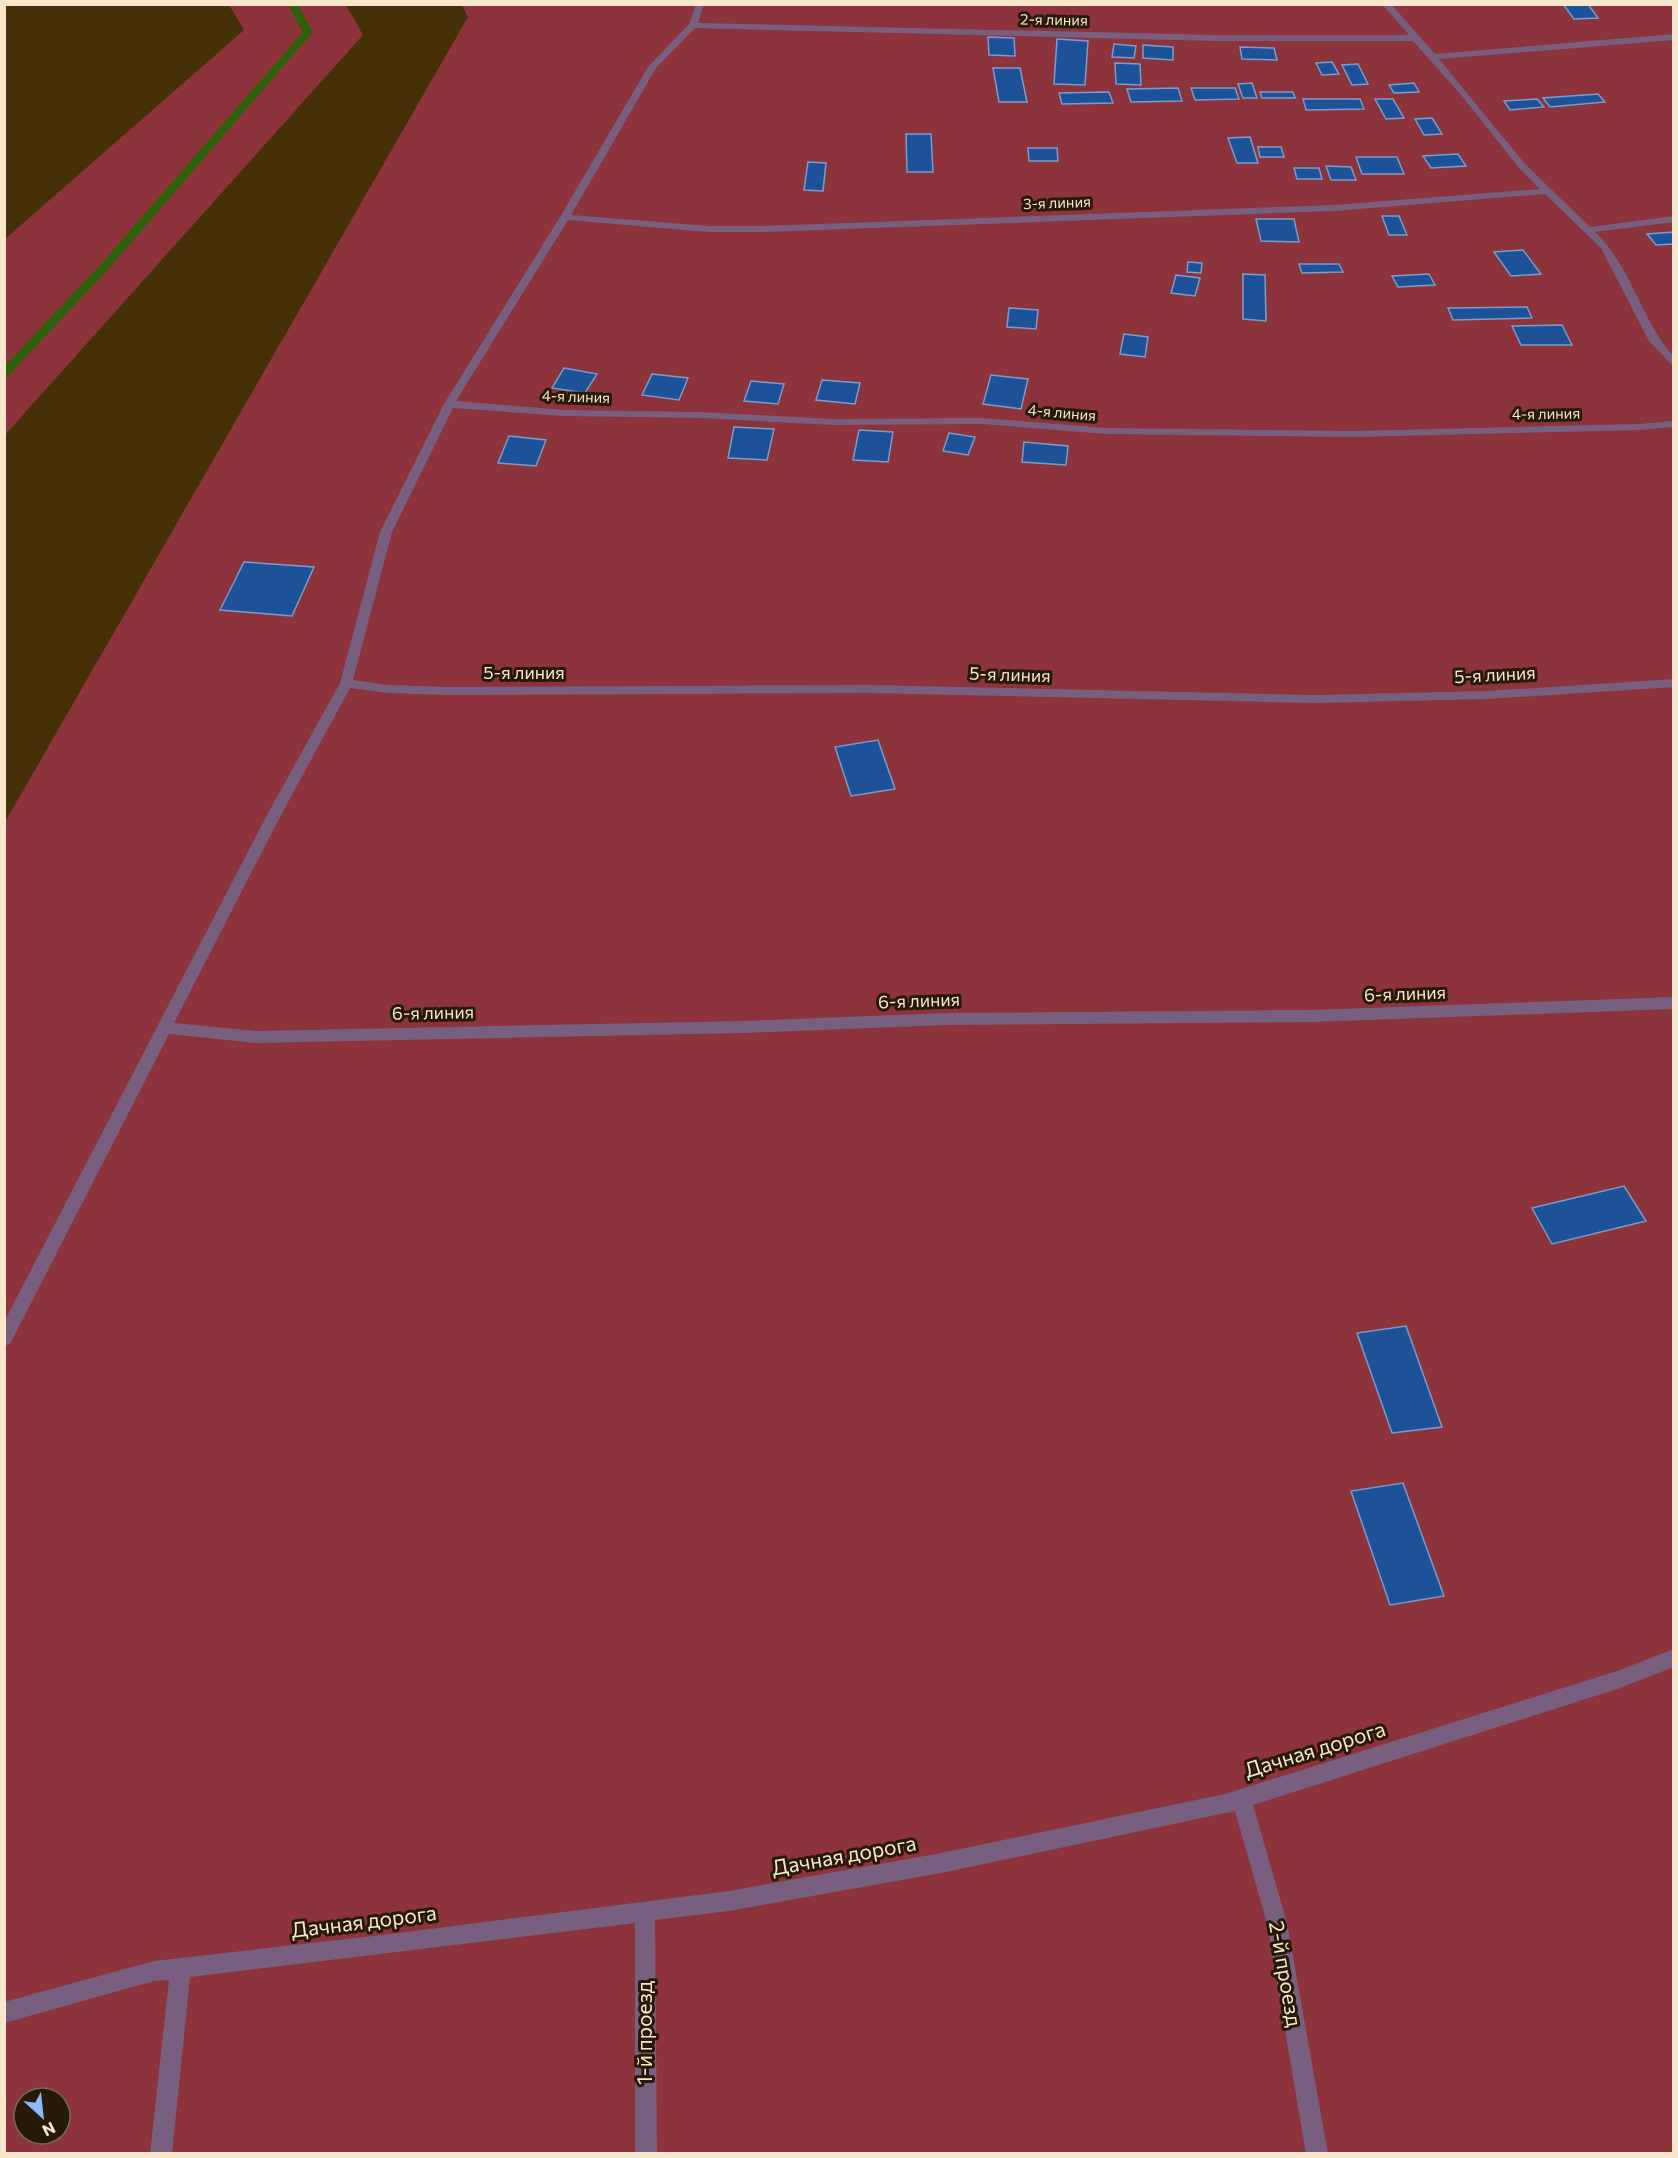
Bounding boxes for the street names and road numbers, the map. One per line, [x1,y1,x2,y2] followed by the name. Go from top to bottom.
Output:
[1020,9,1088,29] street label: 2-я линия
[1023,192,1091,212] street label: 3-я линия
[542,386,611,406] street label: 4-я линия
[1027,400,1097,424] street label: 4-я линия
[1512,403,1580,423] street label: 4-я линия
[483,661,565,683] street label: 5-я линия
[1454,661,1536,687] street label: 5-я линия
[969,662,1051,686] street label: 5-я линия
[1364,981,1446,1005] street label: 6-я линия
[878,988,960,1012] street label: 6-я линия
[392,1000,474,1024] street label: 6-я линия
[1241,1715,1388,1782] street label: Дачная дорога
[770,1830,918,1880] street label: Дачная дорога
[290,1899,438,1942] street label: Дачная дорога
[1265,1919,1308,2029] street label: 2-й проезд
[631,1981,656,2085] street label: 1-й проезд

